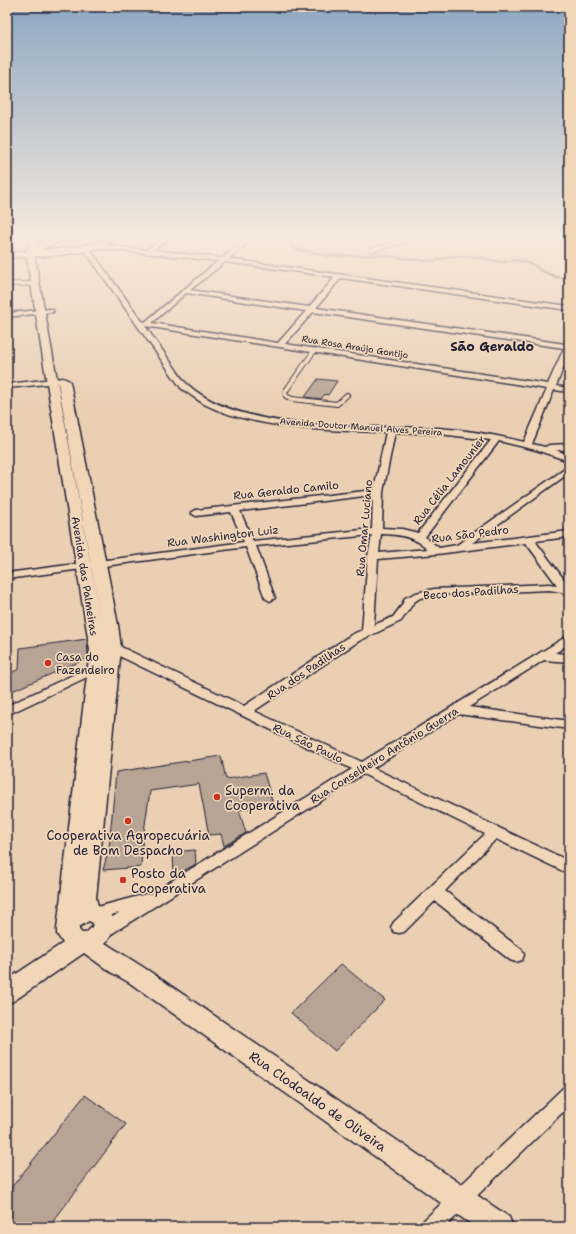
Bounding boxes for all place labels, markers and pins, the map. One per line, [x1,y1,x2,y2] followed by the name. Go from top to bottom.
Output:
[56,650,115,678] place label: Casa do Fazendeiro
[43,658,53,668] marker: Casa do Fazendeiro
[225,782,300,814] place label: Superm. da Cooperativa
[212,792,222,802] marker: Superm. da Cooperativa
[123,816,133,826] marker: Cooperativa Agropecuária de Bom Despacho
[46,827,210,859] place label: Cooperativa Agropecuária de Bom Despacho
[131,865,206,897] place label: Posto da Cooperativa
[118,875,128,885] marker: Posto da Cooperativa

